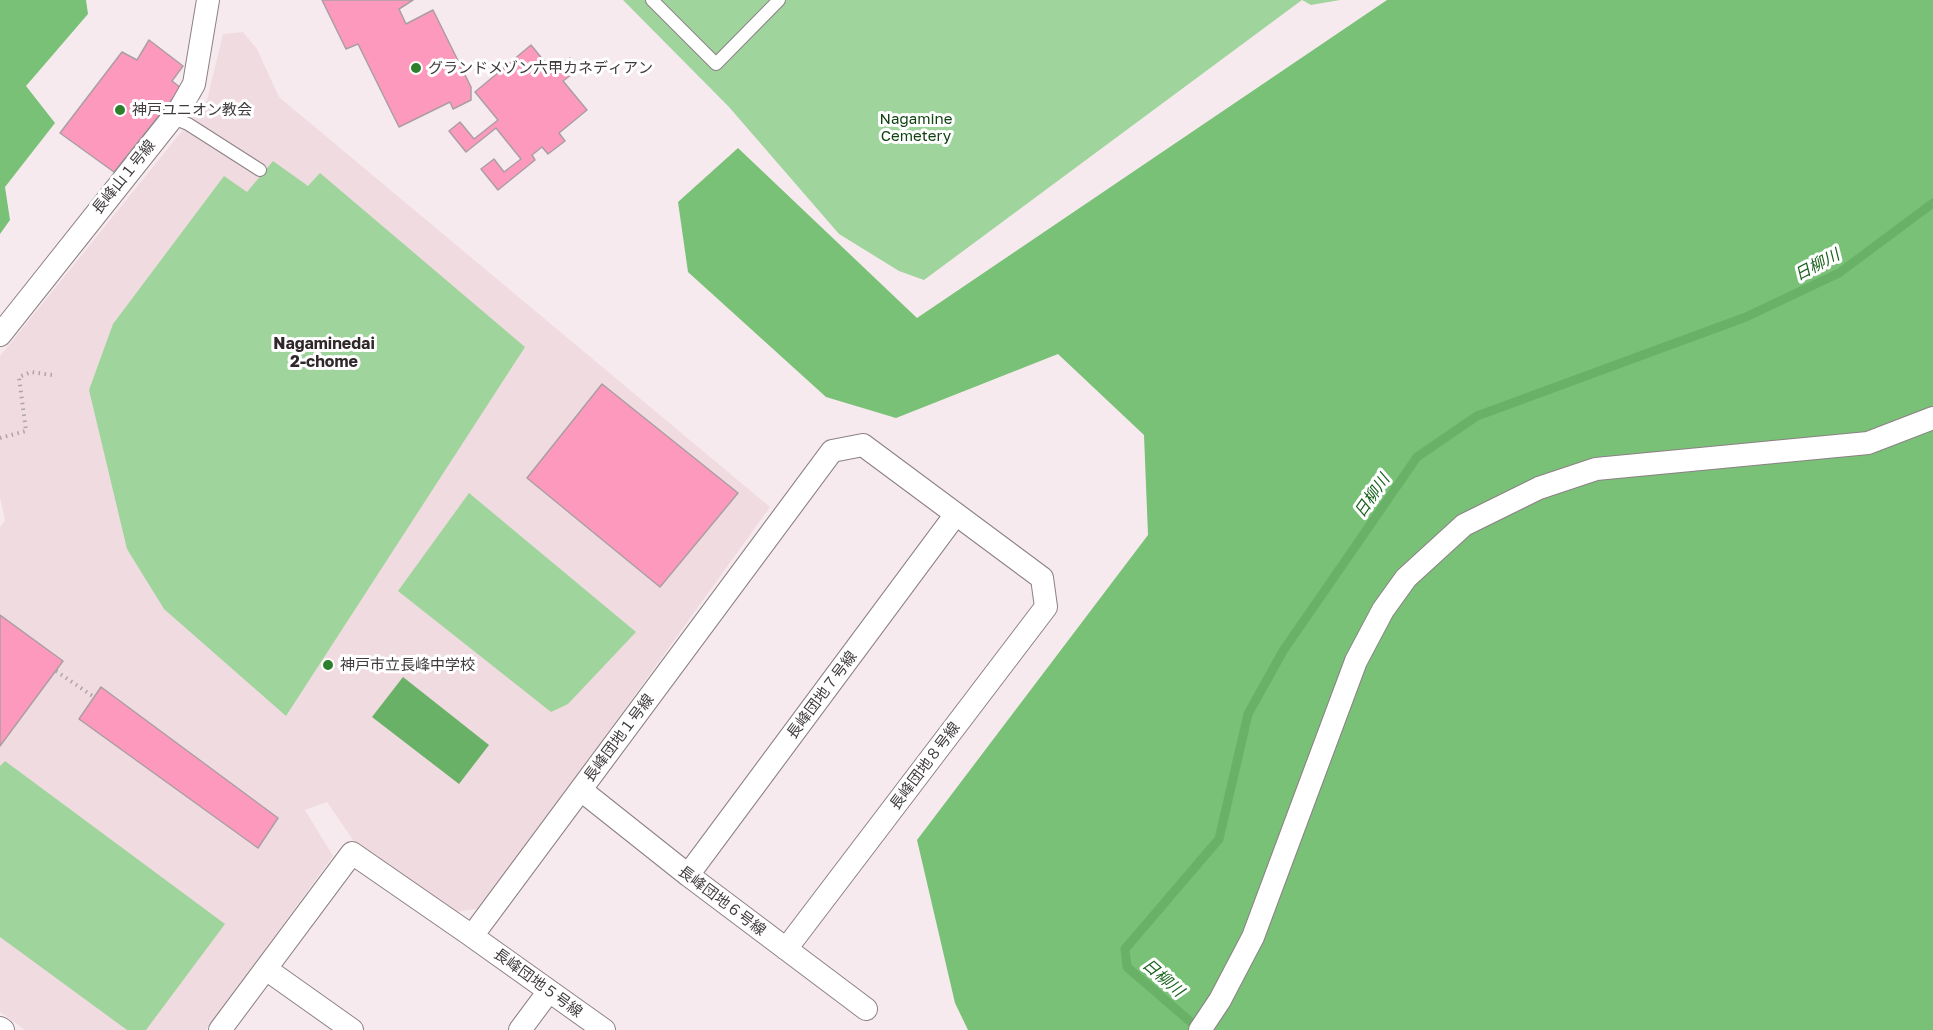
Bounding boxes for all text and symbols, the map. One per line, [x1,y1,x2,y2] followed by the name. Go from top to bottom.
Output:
[428,59,653,77] place label: グランドメゾン六甲カネディアン
[409,61,423,75] marker: グランドメゾン六甲カネディアン
[132,101,252,119] place label: 神戸ユニオン教会
[113,103,127,117] marker: 神戸ユニオン教会
[880,110,952,145] park label: Nagamine Cemetery
[89,136,159,218] street label: 長峰山１号線
[1791,245,1843,285] water label: 日柳川
[273,334,375,372] district label: Nagaminedai 2-chome
[1350,471,1394,521] water label: 日柳川
[783,648,861,742] street label: 長峰団地７号線
[340,656,475,674] place label: 神戸市立長峰中学校
[321,658,335,672] marker: 神戸市立長峰中学校
[580,691,658,785] street label: 長峰団地１号線
[886,719,964,813] street label: 長峰団地８号線
[675,862,769,940] street label: 長峰団地６号線
[490,945,586,1021] street label: 長峰団地５号線
[1139,955,1187,1001] water label: 日柳川

